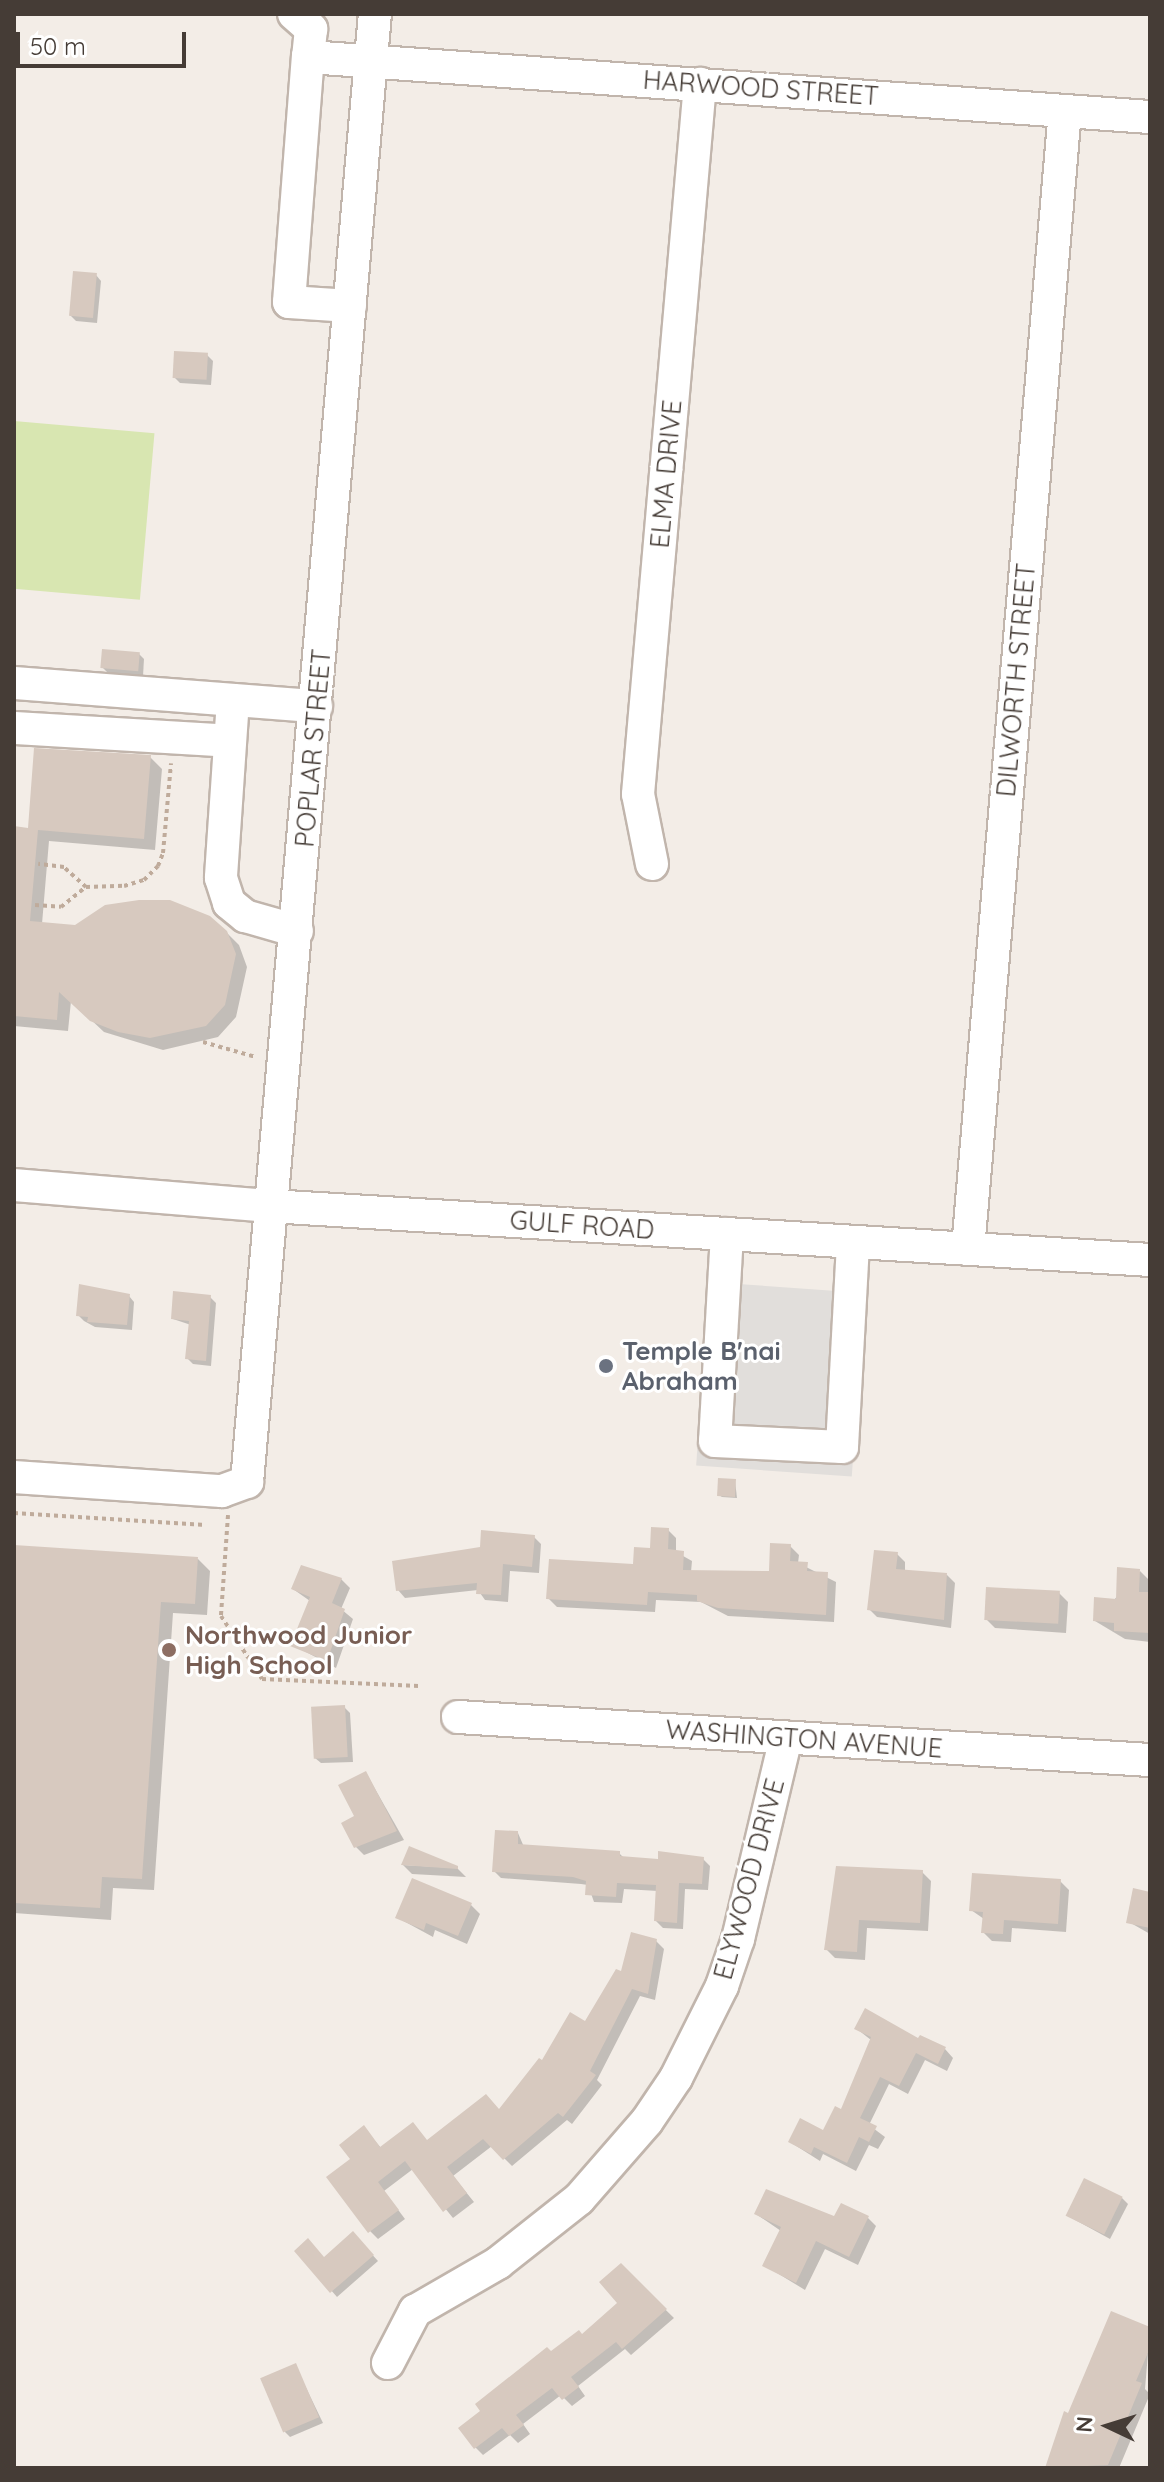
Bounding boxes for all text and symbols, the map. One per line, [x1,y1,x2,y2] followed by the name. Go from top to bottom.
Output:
[20,16,190,66] scale bar
[30,31,86,61] text: 50 m
[642,64,880,112] street label: HARWOOD STREET
[644,399,688,549] street label: ELMA DRIVE
[990,562,1042,798] street label: DILWORTH STREET
[289,647,337,849] street label: POPLAR STREET
[509,1204,655,1246] street label: GULF ROAD
[622,1335,781,1396] place label: Temple B'nai Abraham
[597,1357,615,1375] marker: Temple B'nai Abraham
[185,1619,412,1680] place label: Northwood Junior High School
[160,1641,178,1659] marker: Northwood Junior High School
[665,1714,943,1764] street label: WASHINGTON AVENUE
[707,1775,791,1983] street label: ELYWOOD DRIVE
[1068,2386,1148,2466] north arrow
[1070,2415,1099,2433] text: N

